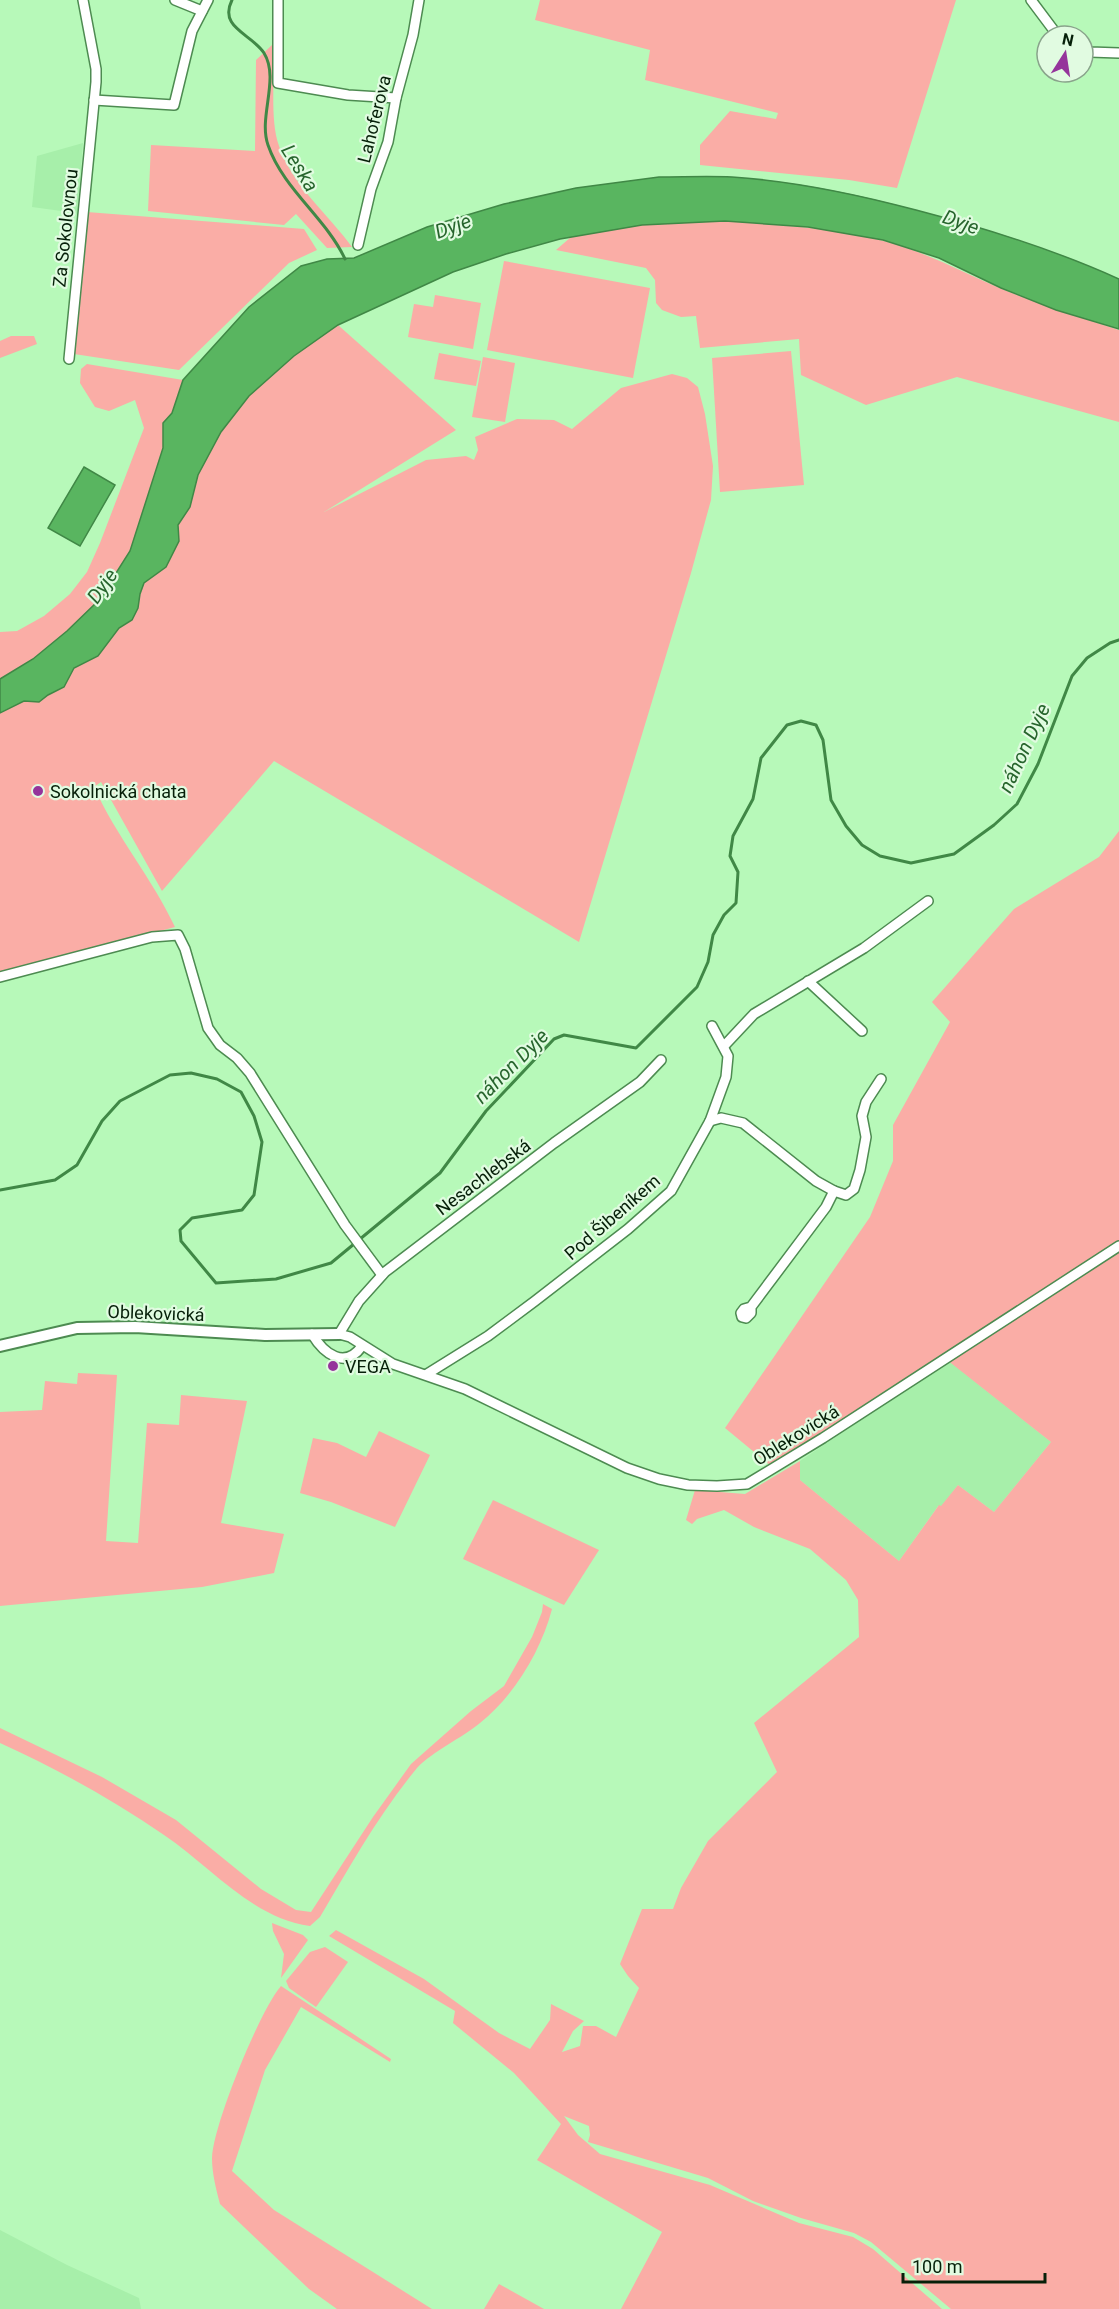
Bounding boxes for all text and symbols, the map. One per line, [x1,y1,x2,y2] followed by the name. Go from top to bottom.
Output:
[1035,24,1095,84] north arrow
[1061,29,1076,50] text: N
[353,73,395,165] street label: Lahoferova
[276,140,324,196] water label: Leska
[48,168,82,288] street label: Za Sokolovnou
[940,204,982,240] water label: Dyje
[432,208,474,244] water label: Dyje
[82,564,122,608] water label: Dyje
[993,700,1055,796] water label: náhon Dyje
[50,781,187,802] place label: Sokolnická chata
[31,784,45,798] marker: Sokolnická chata
[469,1024,553,1108] water label: náhon Dyje
[432,1135,534,1219] street label: Nesachlebská
[560,1170,664,1264] street label: Pod Šibeníkem
[107,1301,205,1325] street label: Oblekovická
[345,1356,391,1377] place label: VEGA
[326,1359,340,1373] marker: VEGA
[749,1400,843,1470] street label: Oblekovická
[903,2246,1046,2284] scale bar
[912,2256,963,2277] text: 100 m

